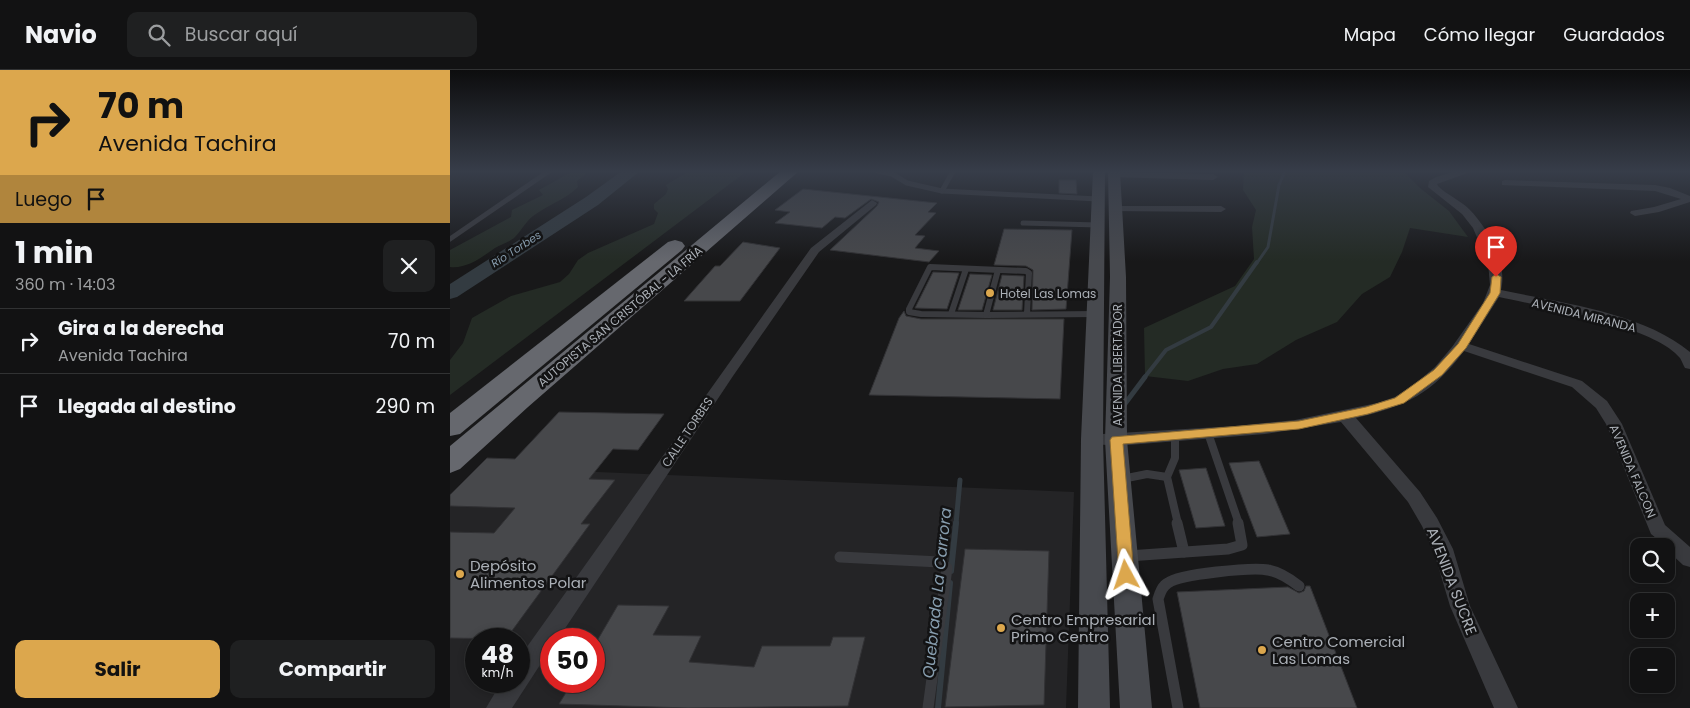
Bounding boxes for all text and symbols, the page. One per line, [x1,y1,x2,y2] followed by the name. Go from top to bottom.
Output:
[127,12,477,57] search box
[25,18,97,51] text: Navio
[145,21,173,49] icon: search
[185,21,298,48] text: Buscar aquí
[1344,22,1396,47] text: Mapa
[1424,22,1535,47] text: Cómo llegar
[1563,22,1665,47] text: Guardados
[98,81,184,130] text: 70 m
[15,90,80,155] icon: right
[98,128,277,159] text: Avenida Tachira
[82,185,110,213] icon: arrive
[15,186,72,213] text: Luego
[1475,226,1517,277] pin
[488,227,544,271] water label: Río Torbes
[15,231,93,274] text: 1 min
[1482,233,1510,261] icon: arrive
[383,240,435,292] button: close
[534,242,706,390] street label: AUTOPISTA SAN CRISTÓBAL - LA FRÍA
[15,273,115,296] text: 360 m · 14:03
[1000,285,1096,302] place label: Hotel Las Lomas
[984,287,996,299] marker: Hotel Las Lomas
[1530,294,1638,336] street label: AVENIDA MIRANDA
[1109,304,1126,426] street label: AVENIDA LIBERTADOR
[58,315,224,342] text: Gira a la derecha
[15,327,43,355] icon: right
[388,328,435,355] text: 70 m
[58,344,188,367] text: Avenida Tachira
[15,392,43,420] icon: arrive
[58,393,236,420] text: Llegada al destino
[376,393,435,420] text: 290 m
[657,394,717,470] street label: CALLE TORBES
[1606,422,1660,520] street label: AVENIDA FALCON
[917,506,957,679] water label: Quebrada La Carrora
[1422,524,1482,638] street label: AVENIDA SUCRE
[1630,538,1675,693] map controls
[1630,538,1675,583] button: search
[1099,548,1151,600] position arrow
[470,555,587,593] place label: Depósito Alimentos Polar
[454,568,466,580] marker: Depósito Alimentos Polar
[1630,593,1675,638] button: +
[1011,609,1155,647] place label: Centro Empresarial Primo Centro
[995,622,1007,634] marker: Centro Empresarial Primo Centro
[540,628,605,693] speed limit sign: 50
[1272,631,1405,669] place label: Centro Comercial Las Lomas
[481,637,514,672] text: 48
[15,640,220,698] button: Salir
[230,640,435,698] button: Compartir
[1256,644,1268,656] marker: Centro Comercial Las Lomas
[1630,648,1675,693] button: −
[482,664,513,681] text: km/h

